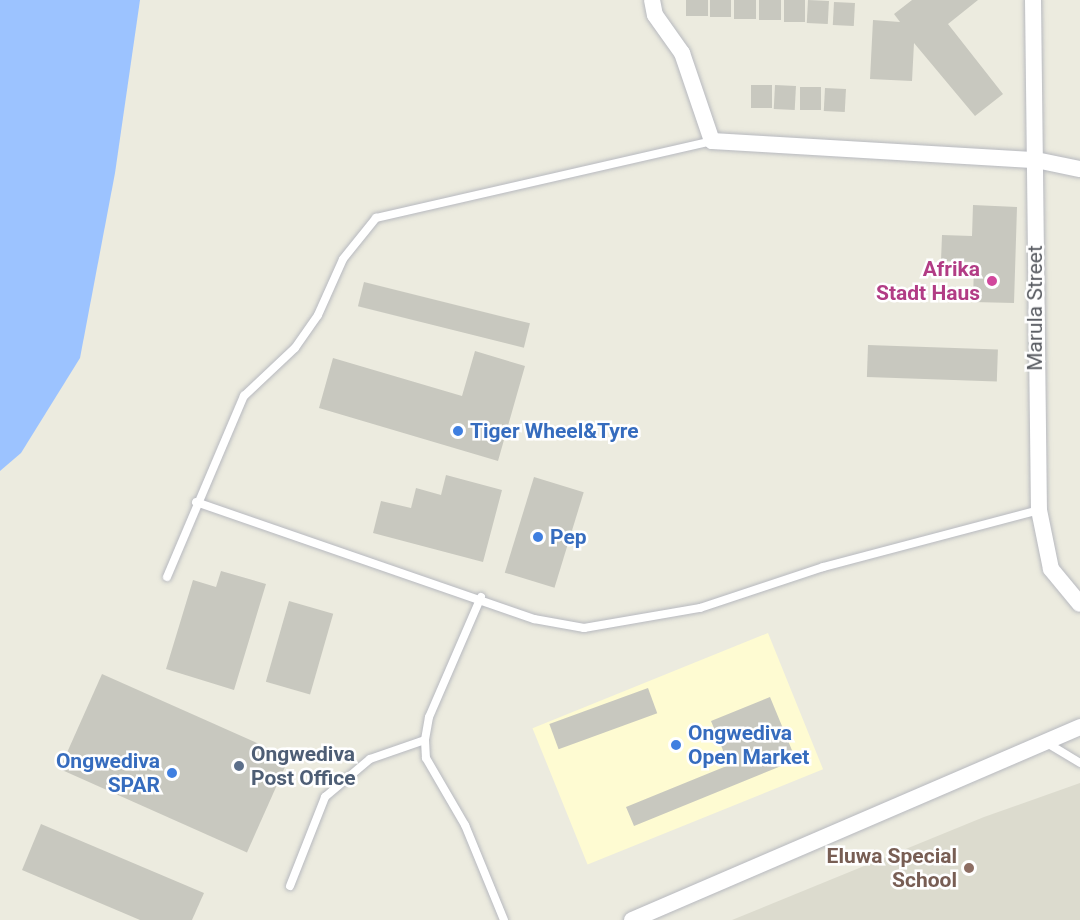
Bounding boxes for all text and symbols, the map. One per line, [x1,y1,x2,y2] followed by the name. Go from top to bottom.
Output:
[1022,245,1048,371] street label: Marula Street
[876,256,980,306] place label: Afrika Stadt Haus
[985,274,999,288] marker: Afrika Stadt Haus
[470,418,639,444] place label: Tiger Wheel&Tyre
[451,424,465,438] marker: Tiger Wheel&Tyre
[550,524,587,550] place label: Pep
[531,530,545,544] marker: Pep
[688,720,809,770] place label: Ongwediva Open Market
[669,738,683,752] marker: Ongwediva Open Market
[251,741,356,791] place label: Ongwediva Post Office
[56,748,160,798] place label: Ongwediva SPAR
[232,759,246,773] marker: Ongwediva Post Office
[165,766,179,780] marker: Ongwediva SPAR
[827,843,957,893] place label: Eluwa Special School
[962,861,976,875] marker: Eluwa Special School

